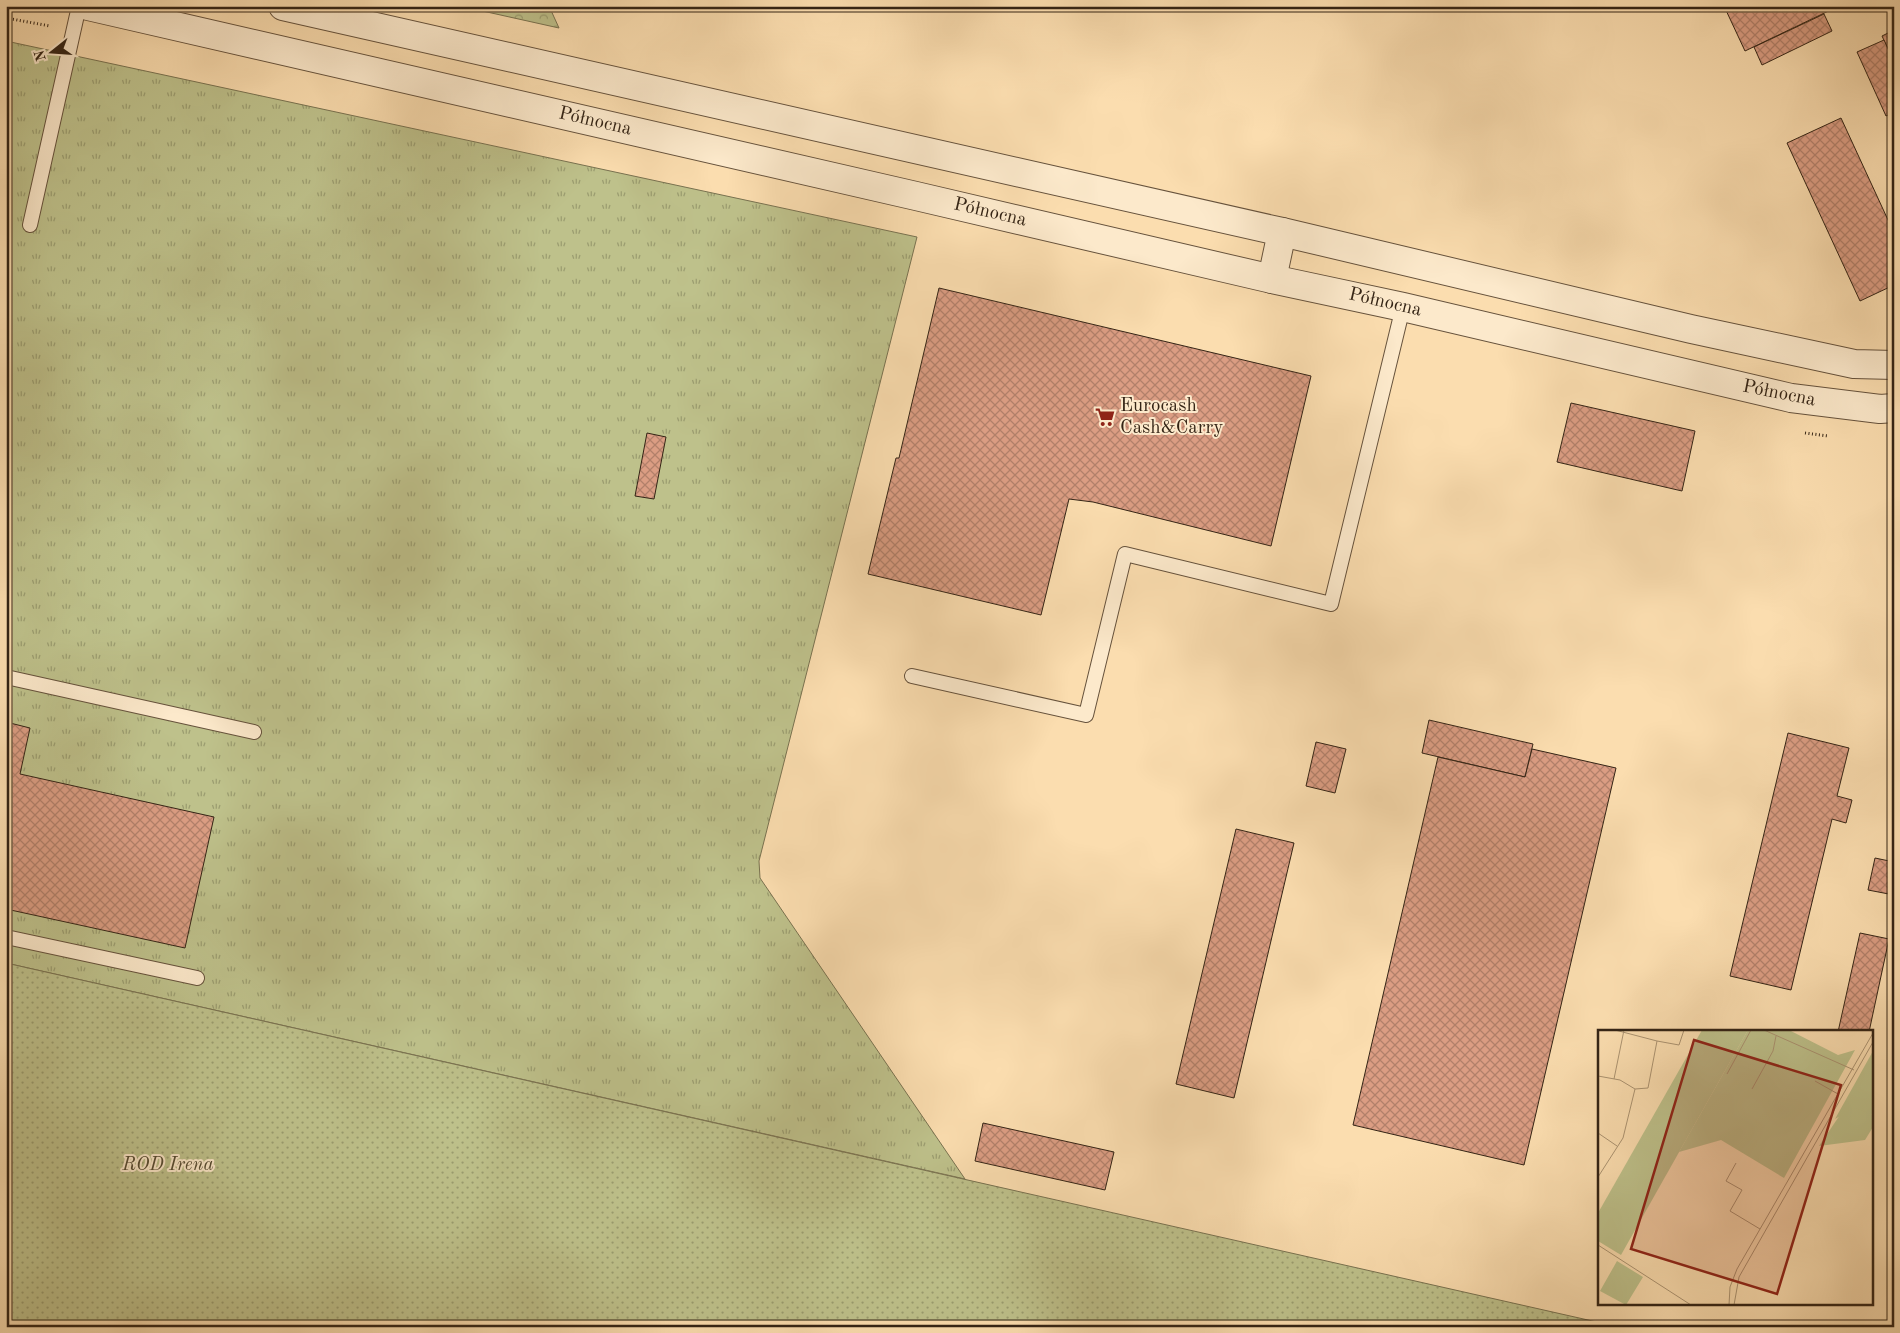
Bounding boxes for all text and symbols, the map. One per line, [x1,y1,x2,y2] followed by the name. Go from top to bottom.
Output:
[28,28,78,78] north arrow
[32,48,49,63] text: N
[557,104,634,140] street label: Północna
[952,195,1029,231] street label: Północna
[1347,285,1424,321] street label: Północna
[1741,378,1818,411] street label: Północna
[1120,397,1223,438] place label: Eurocash Cash&Carry
[1094,406,1116,428] supermarket icon: Eurocash Cash&Carry
[1598,1030,1872,1306] inset map
[121,1156,214,1175] park label: ROD Irena

